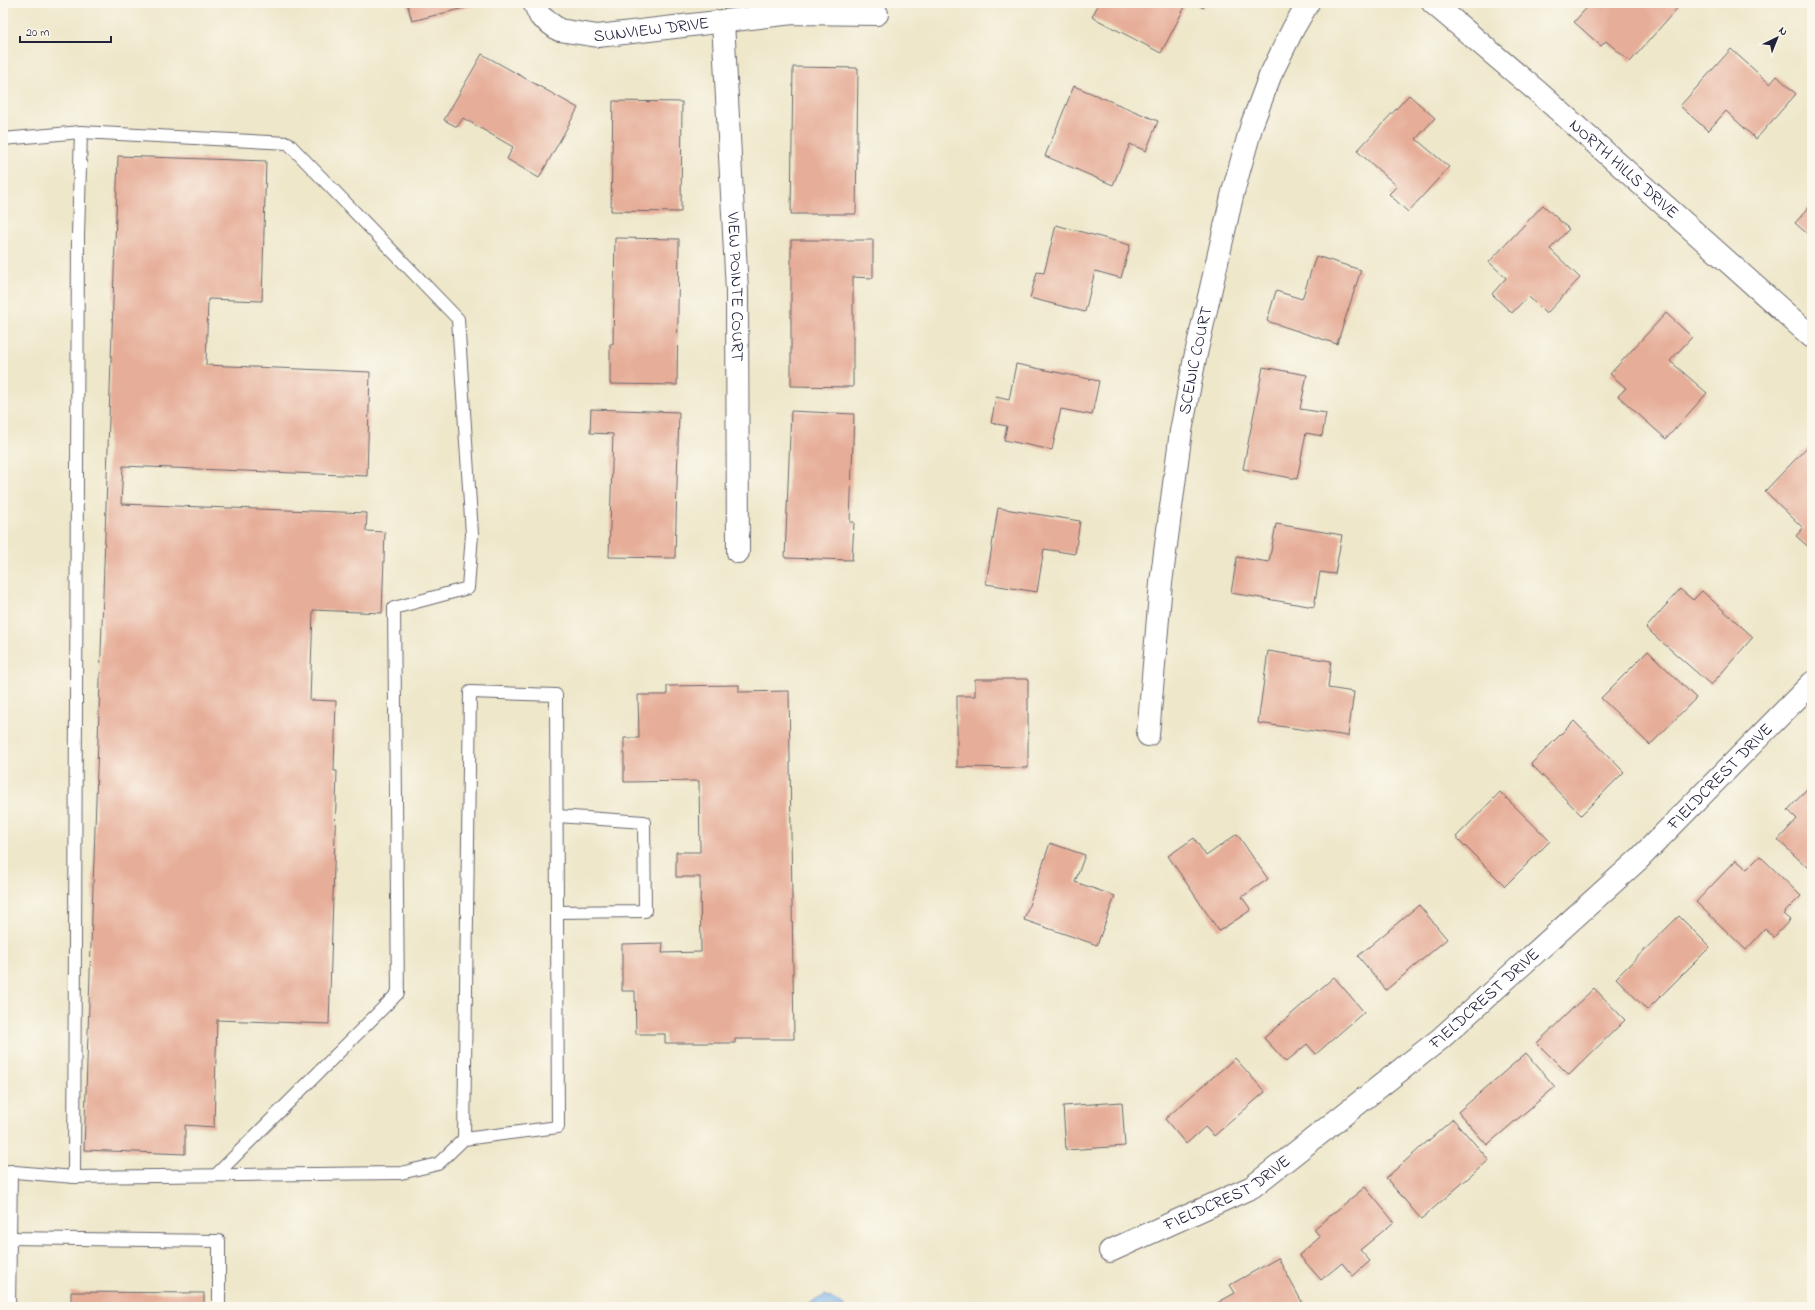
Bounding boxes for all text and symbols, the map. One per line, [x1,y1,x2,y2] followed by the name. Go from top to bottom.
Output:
[592,11,710,49] street label: SUNVIEW DRIVE
[20,18,111,44] scale bar
[1757,18,1797,58] north arrow
[1775,23,1791,40] text: N
[26,24,49,42] text: 20 m
[1564,113,1684,225] street label: NORTH HILLS DRIVE
[720,210,750,362] street label: VIEW POINTE COURT
[1172,304,1219,416] street label: SCENIC COURT
[1661,717,1779,836] street label: FIELDCREST DRIVE
[1423,942,1545,1056] street label: FIELDCREST DRIVE
[1159,1149,1296,1238] street label: FIELDCREST DRIVE

